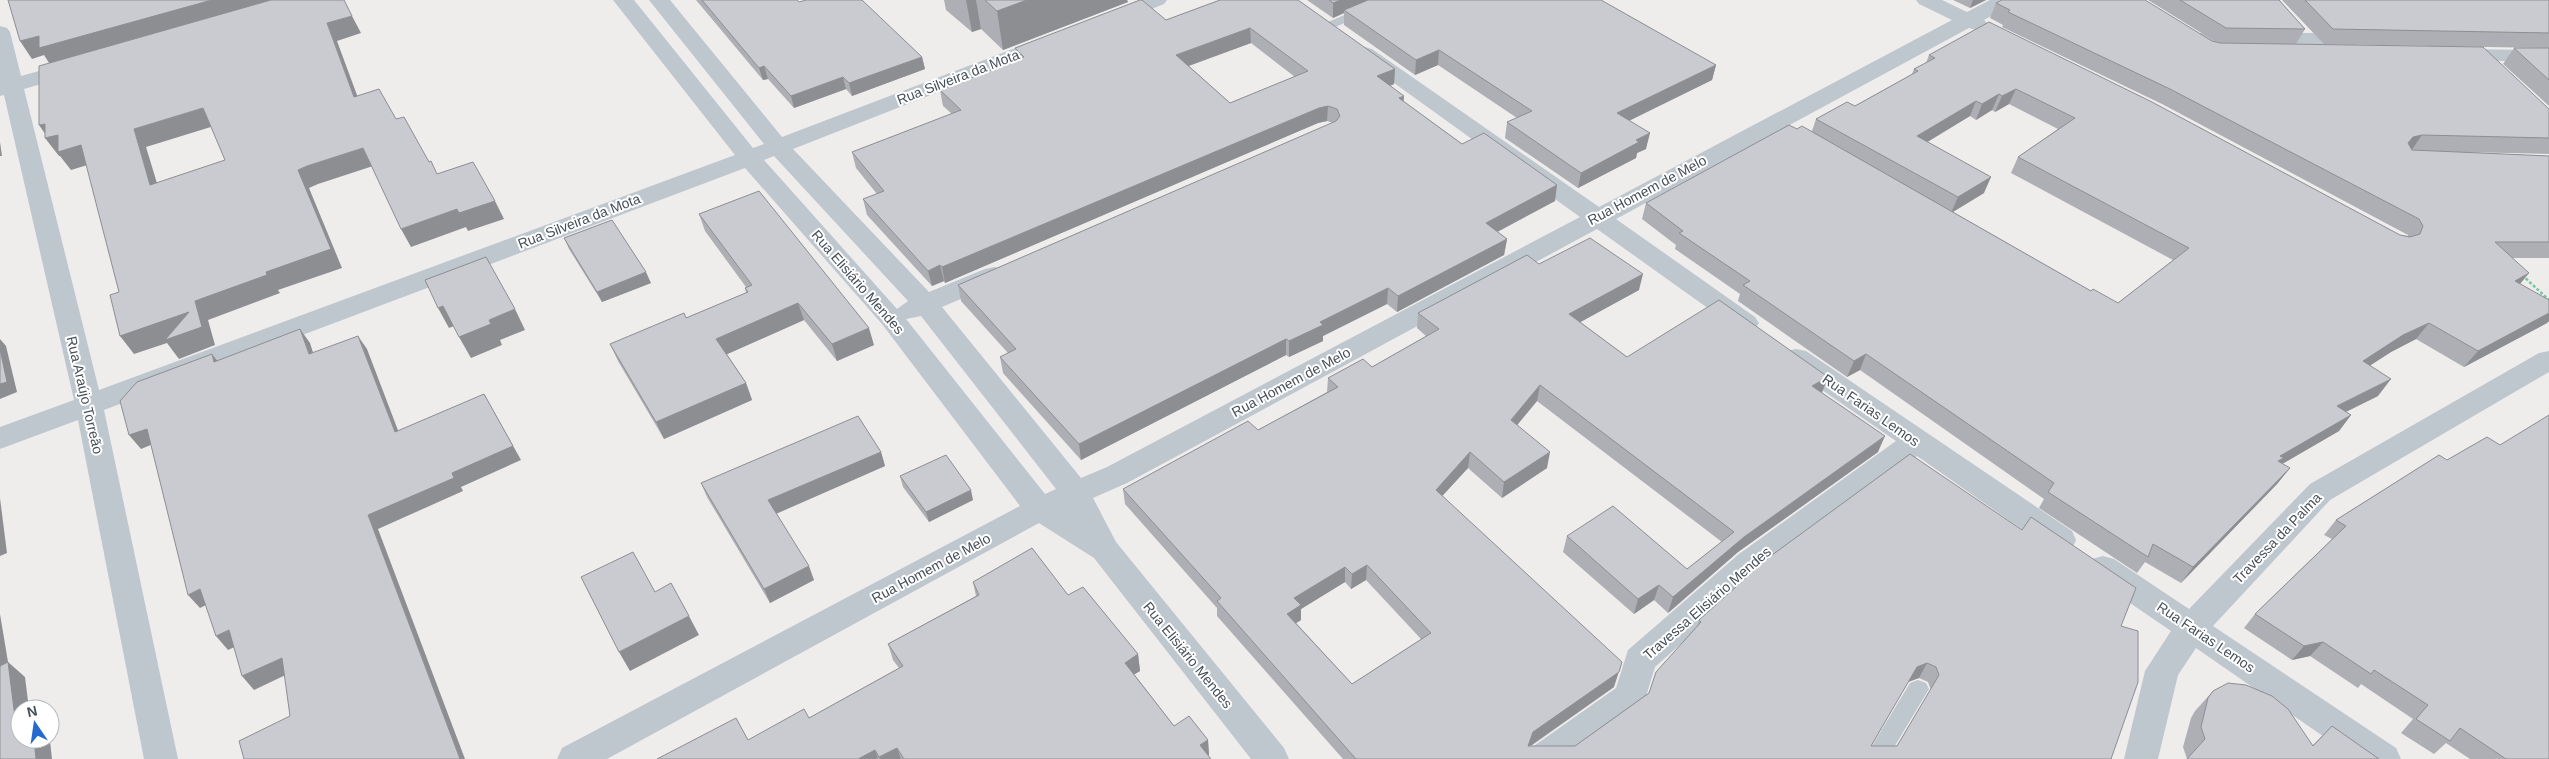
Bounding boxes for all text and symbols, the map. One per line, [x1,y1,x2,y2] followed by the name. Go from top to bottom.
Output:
[894,46,1022,108] street label: Rua Silveira da Mota
[1585,152,1709,228] street label: Rua Homem de Melo
[515,190,643,252] street label: Rua Silveira da Mota
[809,227,907,337] street label: Rua Elisiário Mendes
[64,335,106,456] street label: Rua Araújo Torreão
[1229,344,1353,420] street label: Rua Homem de Melo
[1820,371,1922,449] street label: Rua Farias Lemos
[2230,489,2325,587] street label: Travessa da Palma
[869,530,993,606] street label: Rua Homem de Melo
[1640,543,1774,663] street label: Travessa Elisiário Mendes
[2154,598,2258,676] street label: Rua Farias Lemos
[1140,599,1236,711] street label: Rua Elisiário Mendes
[10,699,60,749] north arrow
[25,702,39,720] text: N

